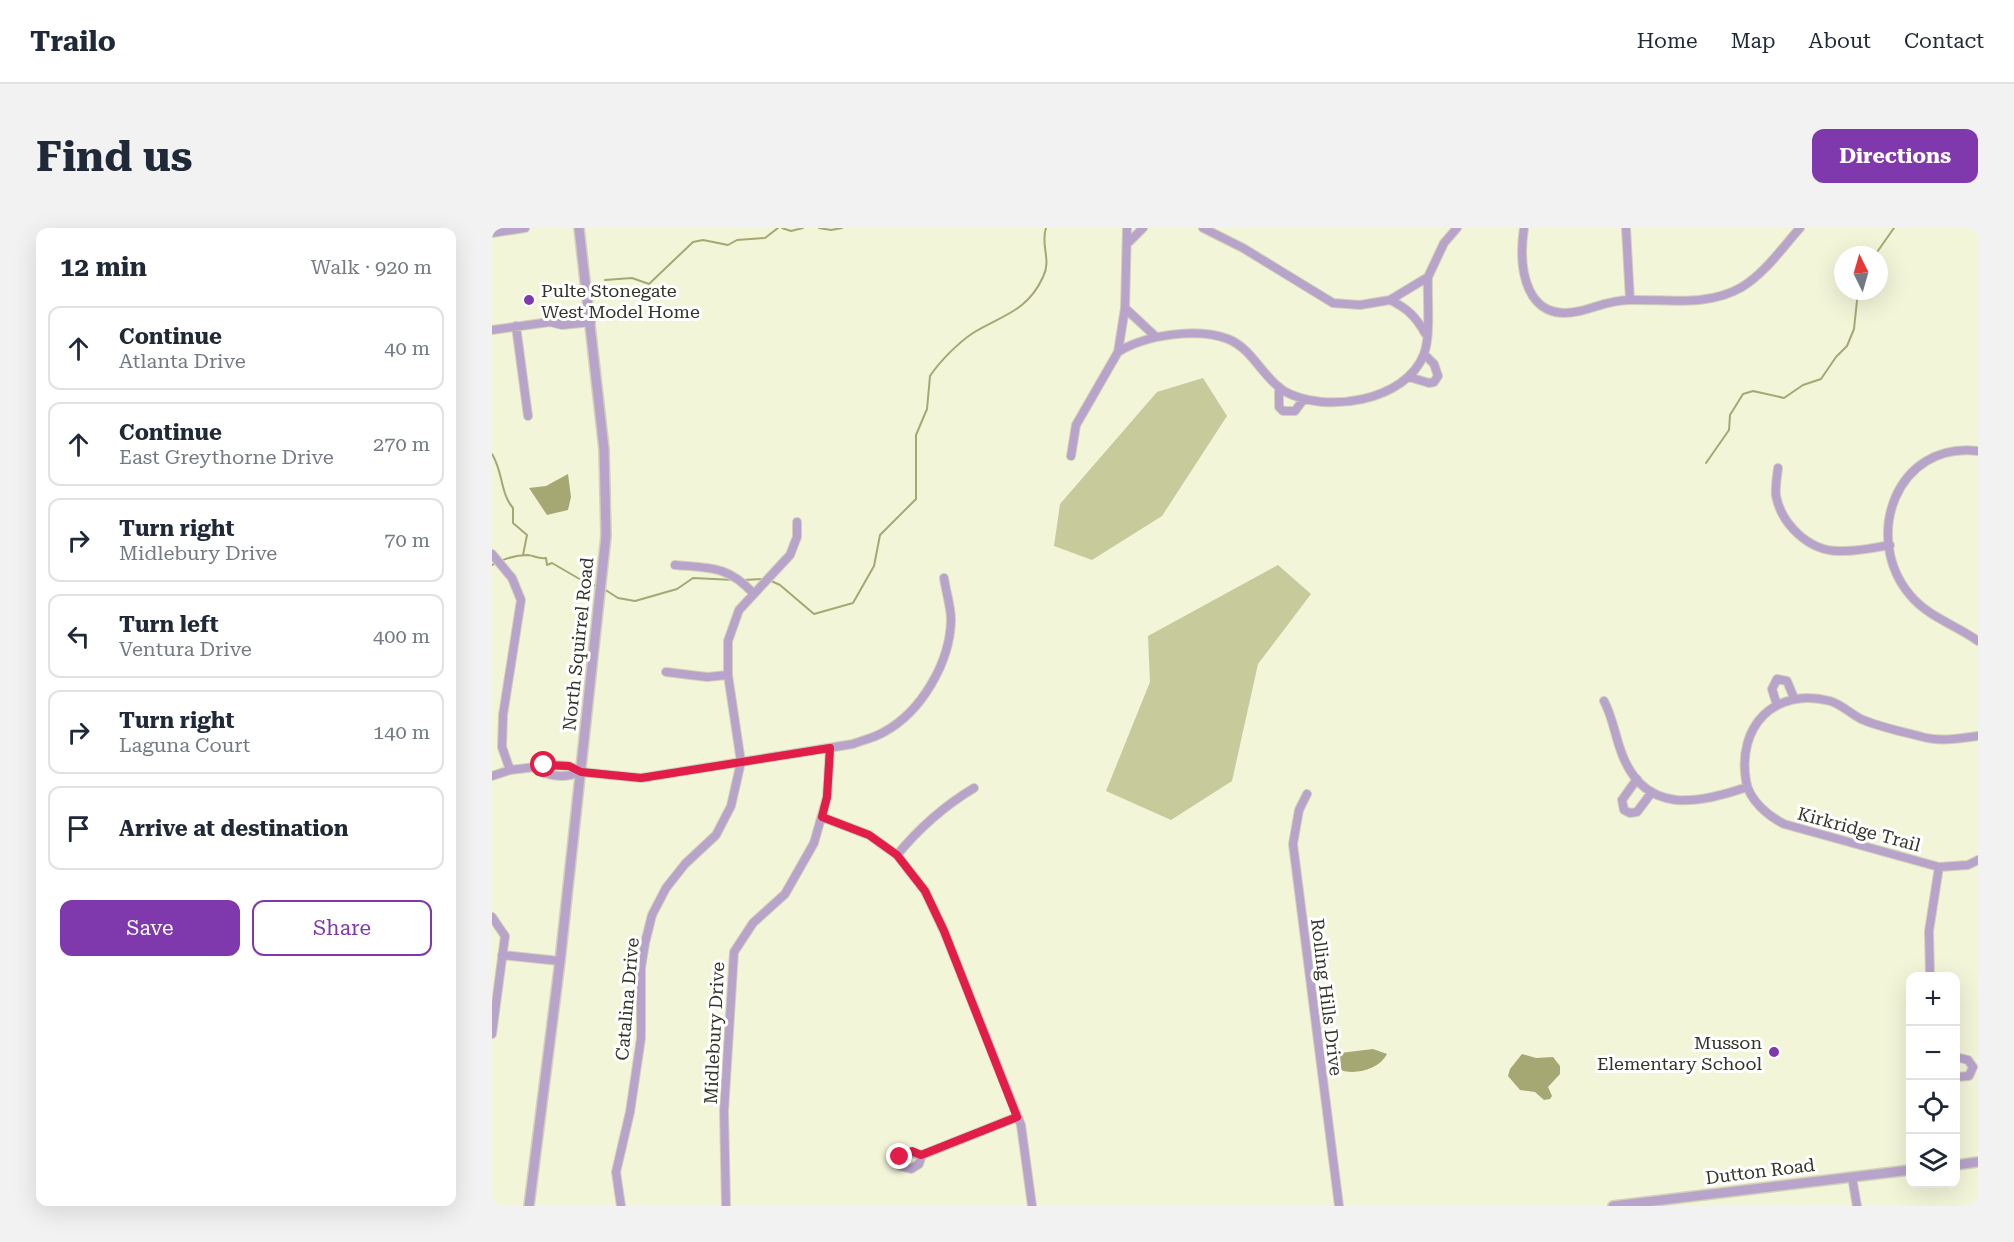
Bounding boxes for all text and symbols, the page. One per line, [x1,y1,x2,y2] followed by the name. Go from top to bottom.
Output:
[30,25,116,58] text: Trailo
[1637,29,1698,53] text: Home
[1731,29,1776,53] text: Map
[1809,29,1871,53] text: About
[1904,29,1984,53] text: Contact
[1812,129,1978,183] button: Directions
[36,132,193,181] text: Find us
[1834,246,1888,300] north arrow
[60,252,147,282] text: 12 min
[311,255,432,279] text: Walk · 920 m
[541,280,700,322] place label: Pulte Stonegate West Model Home
[522,293,536,307] marker: Pulte Stonegate West Model Home
[119,324,222,349] text: Continue
[62,332,95,365] icon: ahead
[384,336,430,360] text: 40 m
[119,349,246,373] text: Atlanta Drive
[119,420,222,445] text: Continue
[62,428,95,461] icon: ahead
[373,432,430,456] text: 270 m
[119,445,334,469] text: East Greythorne Drive
[119,516,234,541] text: Turn right
[62,524,95,557] icon: right
[384,528,430,552] text: 70 m
[119,541,277,565] text: Midlebury Drive
[558,556,598,732] street label: North Squirrel Road
[119,612,219,637] text: Turn left
[62,620,95,653] icon: left
[373,624,430,648] text: 400 m
[119,637,252,661] text: Ventura Drive
[119,708,234,733] text: Turn right
[62,716,95,749] icon: right
[373,720,430,744] text: 140 m
[119,733,250,757] text: Laguna Court
[530,751,556,777] route start
[1795,802,1923,856] street label: Kirkridge Trail
[62,812,95,845] icon: arrive
[119,816,348,841] text: Arrive at destination
[60,900,240,956] button: Save
[252,900,432,956] button: Share
[1307,917,1347,1077] street label: Rolling Hills Drive
[611,937,643,1061] street label: Catalina Drive
[700,961,728,1105] street label: Midlebury Drive
[1906,972,1960,1188] map controls
[1906,972,1960,1026] button: +
[1906,1026,1960,1080] button: −
[1597,1032,1762,1074] place label: Musson Elementary School
[1767,1045,1781,1059] marker: Musson Elementary School
[1906,1080,1960,1134] button: locate
[1906,1134,1960,1188] button: layers
[886,1143,912,1169] route end
[1704,1154,1816,1188] street label: Dutton Road

